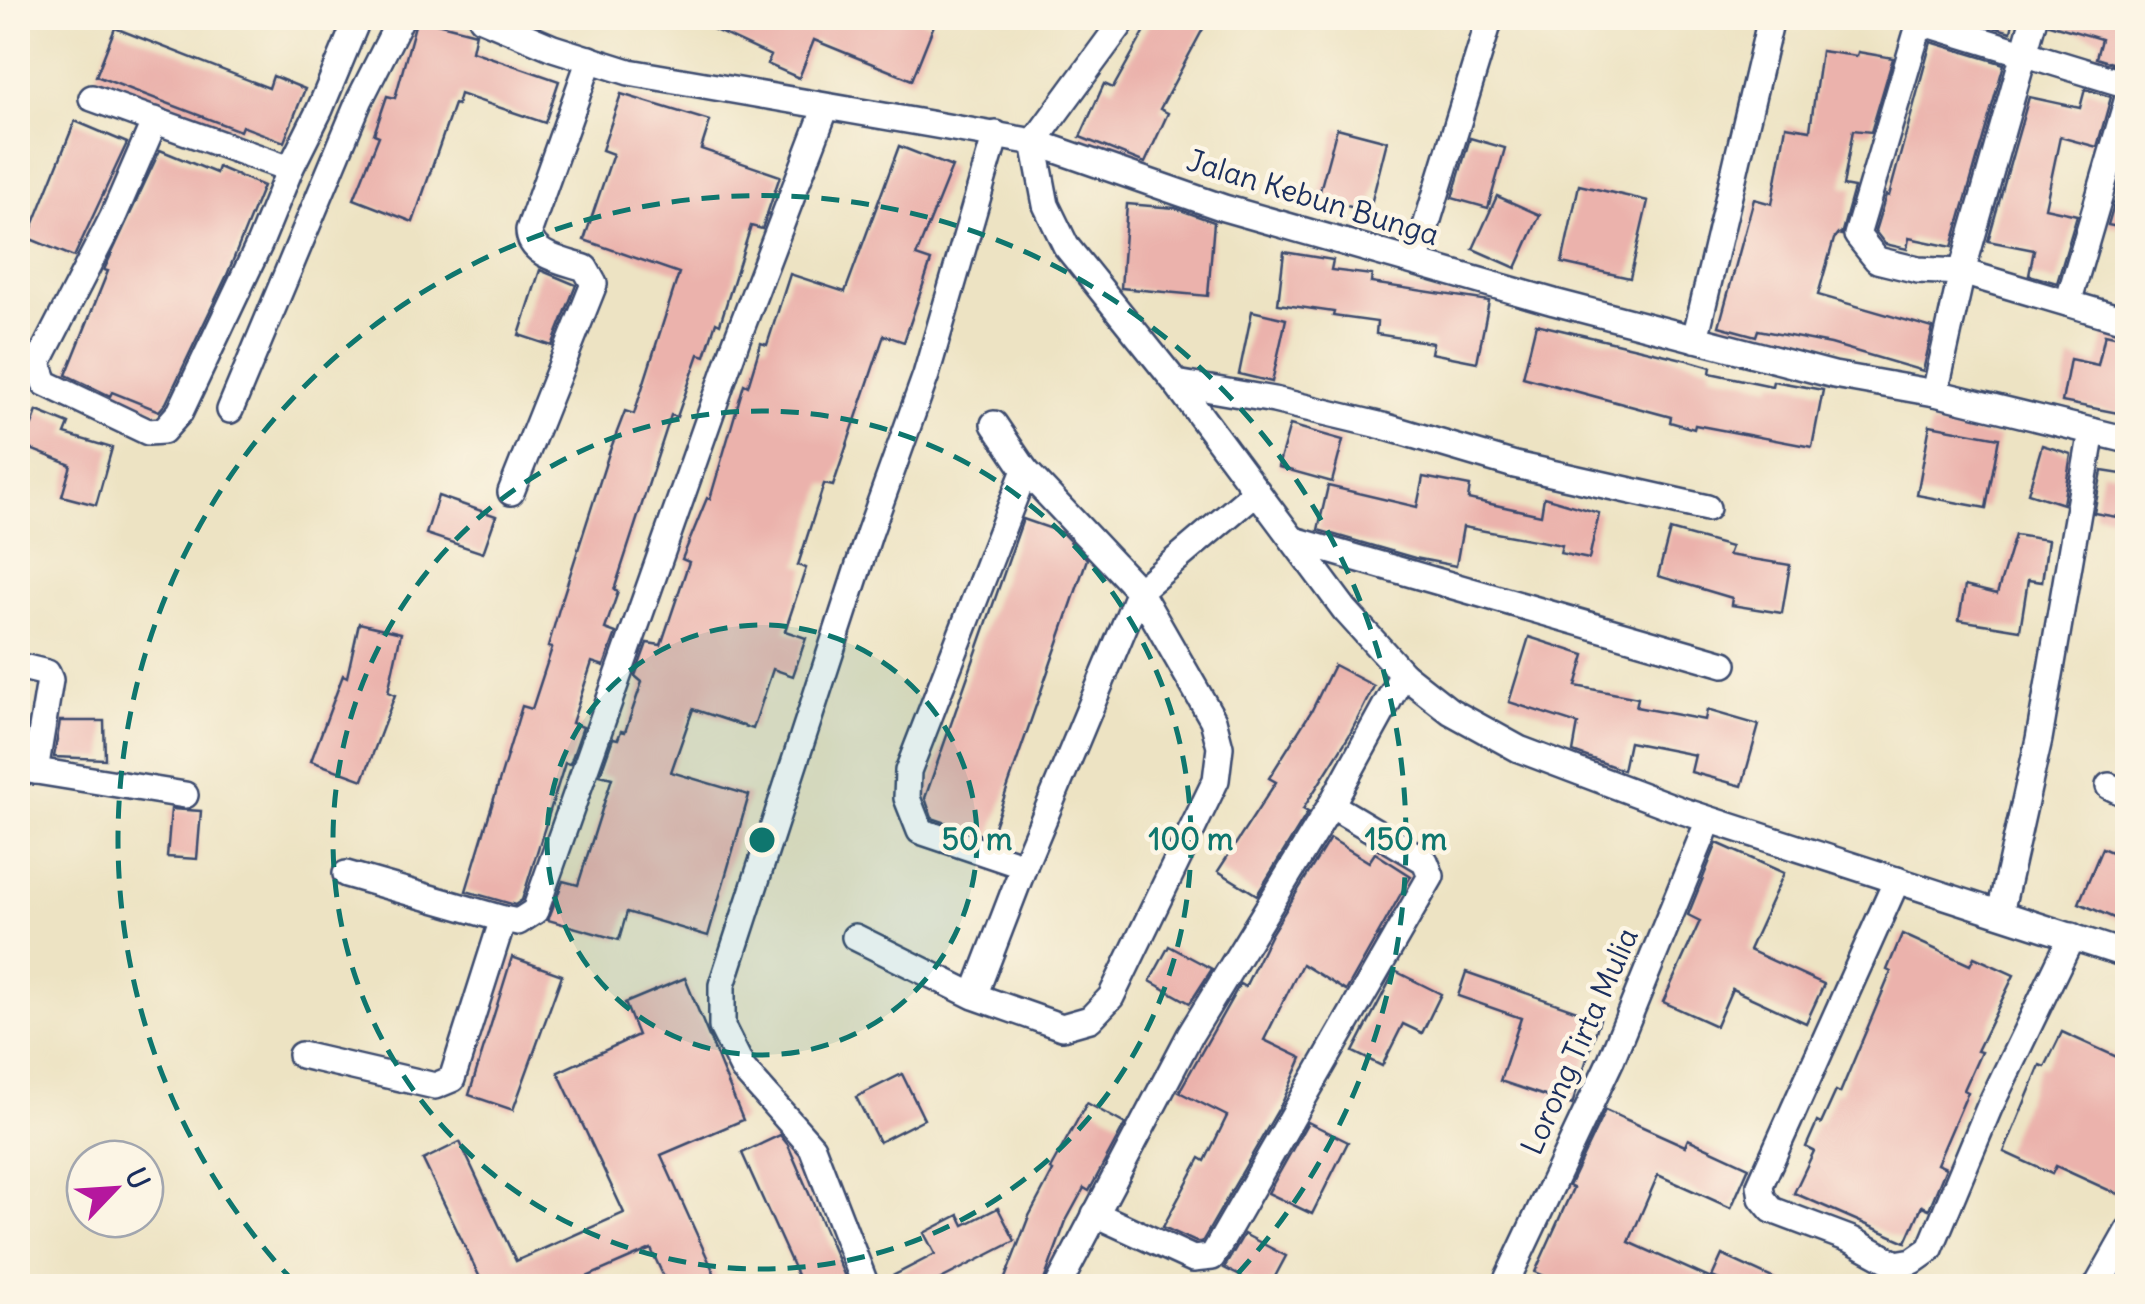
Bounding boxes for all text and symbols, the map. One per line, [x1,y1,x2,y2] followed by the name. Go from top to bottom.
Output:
[1182,141,1444,253] street label: Jalan Kebun Bunga
[942,820,1012,858] text: 50 m
[1149,820,1233,858] text: 100 m
[1365,820,1447,858] text: 150 m
[744,822,780,858] centre of rings
[1512,922,1646,1160] street label: Lorong Tirta Mulia
[65,1139,165,1239] north arrow
[117,1162,158,1195] text: U

